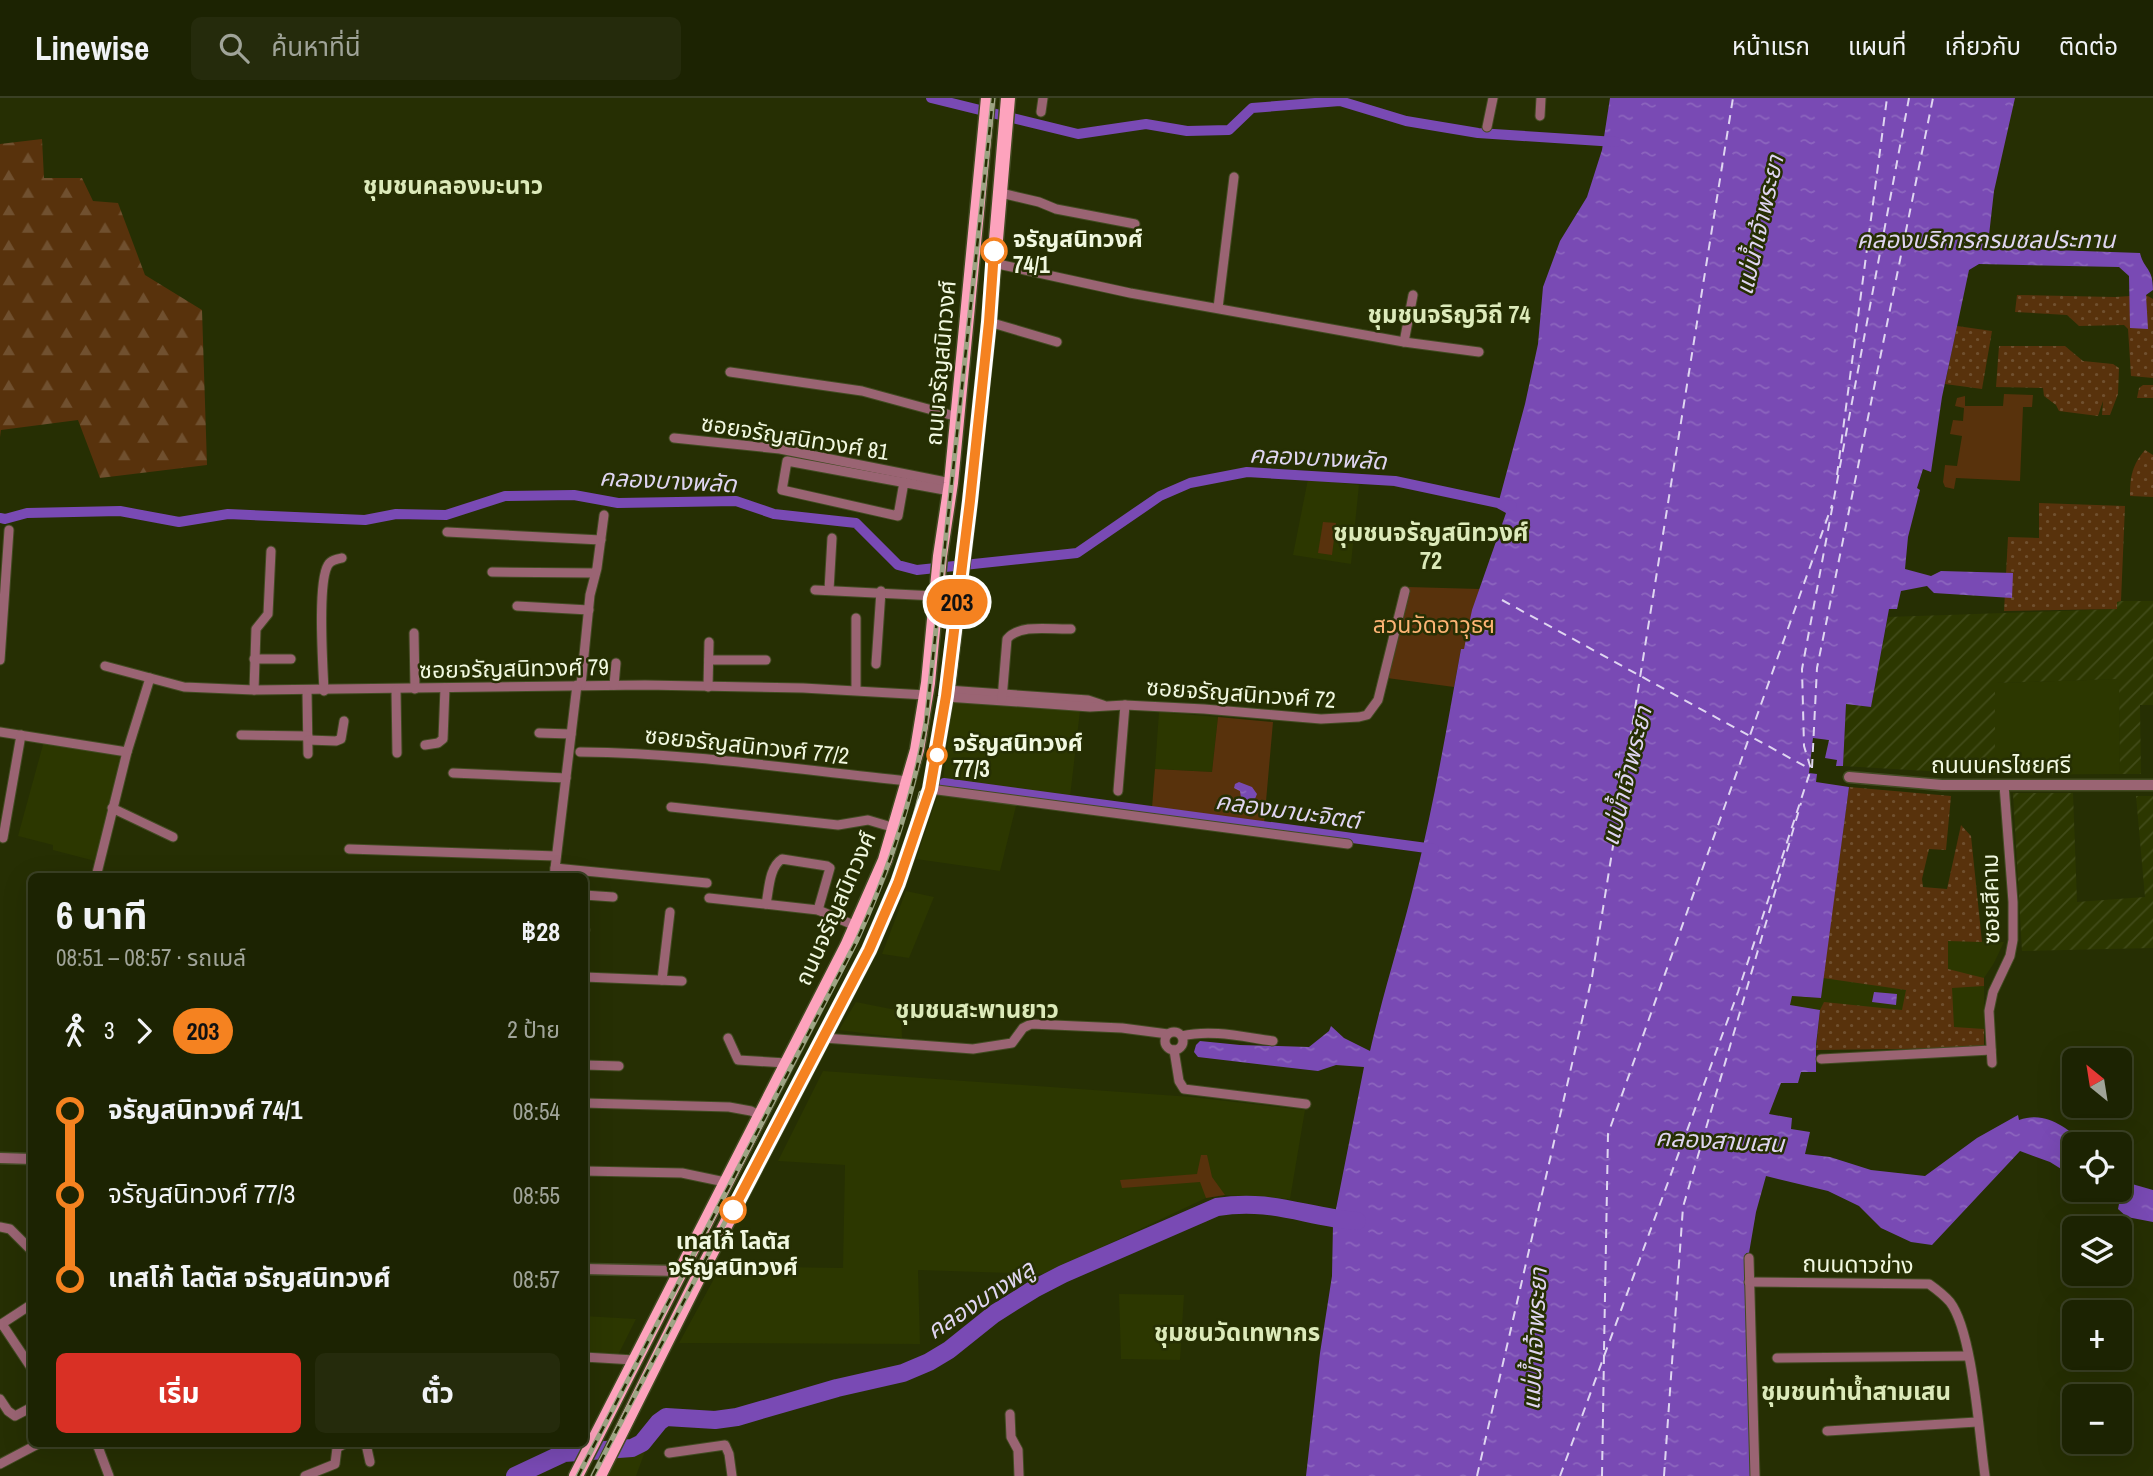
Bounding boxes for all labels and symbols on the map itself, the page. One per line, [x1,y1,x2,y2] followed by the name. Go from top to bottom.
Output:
[1727,151,1791,298] water label: แม่น้ำเจ้าพระยา
[363,169,543,201] district label: ชุมชนคลองมะนาว
[1013,223,1143,280] place label: จรัญสนิทวงศ์ 74/1
[1857,223,2116,255] water label: คลองบริการกรมชลประทาน
[981,238,1007,264] marker: จรัญสนิทวงศ์ 74/1
[917,279,963,447] street label: ถนนจรัญสนิทวงศ์
[1368,298,1530,330] district label: ชุมชนจริญวิถี 74
[699,407,892,467] street label: ซอยจรัญสนิทวงศ์ 81
[1249,437,1389,477] water label: คลองบางพลัด
[599,460,739,500] water label: คลองบางพลัด
[1333,516,1529,576] district label: ชุมชนจรัญสนิทวงศ์ 72
[917,579,997,625] line badge: 203
[1373,609,1495,640] park label: สวนวัดอาวุธฯ
[419,651,609,685] street label: ซอยจรัญสนิทวงศ์ 79
[1145,671,1337,715] street label: ซอยจรัญสนิทวงศ์ 72
[1593,702,1659,849] water label: แม่น้ำเจ้าพระยา
[643,719,851,771] street label: ซอยจรัญสนิทวงศ์ 77/2
[953,727,1083,784] place label: จรัญสนิทวงศ์ 77/3
[927,745,947,765] marker: จรัญสนิทวงศ์ 77/3
[1931,749,2071,780] street label: ถนนนครไชยศรี
[1214,784,1366,837] water label: คลองมานะจิตต์
[787,826,883,990] street label: ถนนจรัญสนิทวงศ์
[1974,854,2006,944] street label: ซอยสีคาม
[895,993,1059,1025] district label: ชุมชนสะพานยาว
[2062,1048,2132,1118] north arrow
[1655,1121,1786,1159] water label: คลองสามเสน
[720,1197,746,1223] marker: เทสโก้ โลตัส จรัญสนิทวงศ์
[668,1225,798,1282] place label: เทสโก้ โลตัส จรัญสนิทวงศ์
[1802,1248,1914,1280] street label: ถนนดาวข่าง
[920,1251,1041,1346] water label: คลองบางพลู
[1514,1266,1554,1411] water label: แม่น้ำเจ้าพระยา
[1154,1316,1320,1348] district label: ชุมชนวัดเทพากร
[1761,1375,1951,1407] district label: ชุมชนท่าน้ำสามเสน

